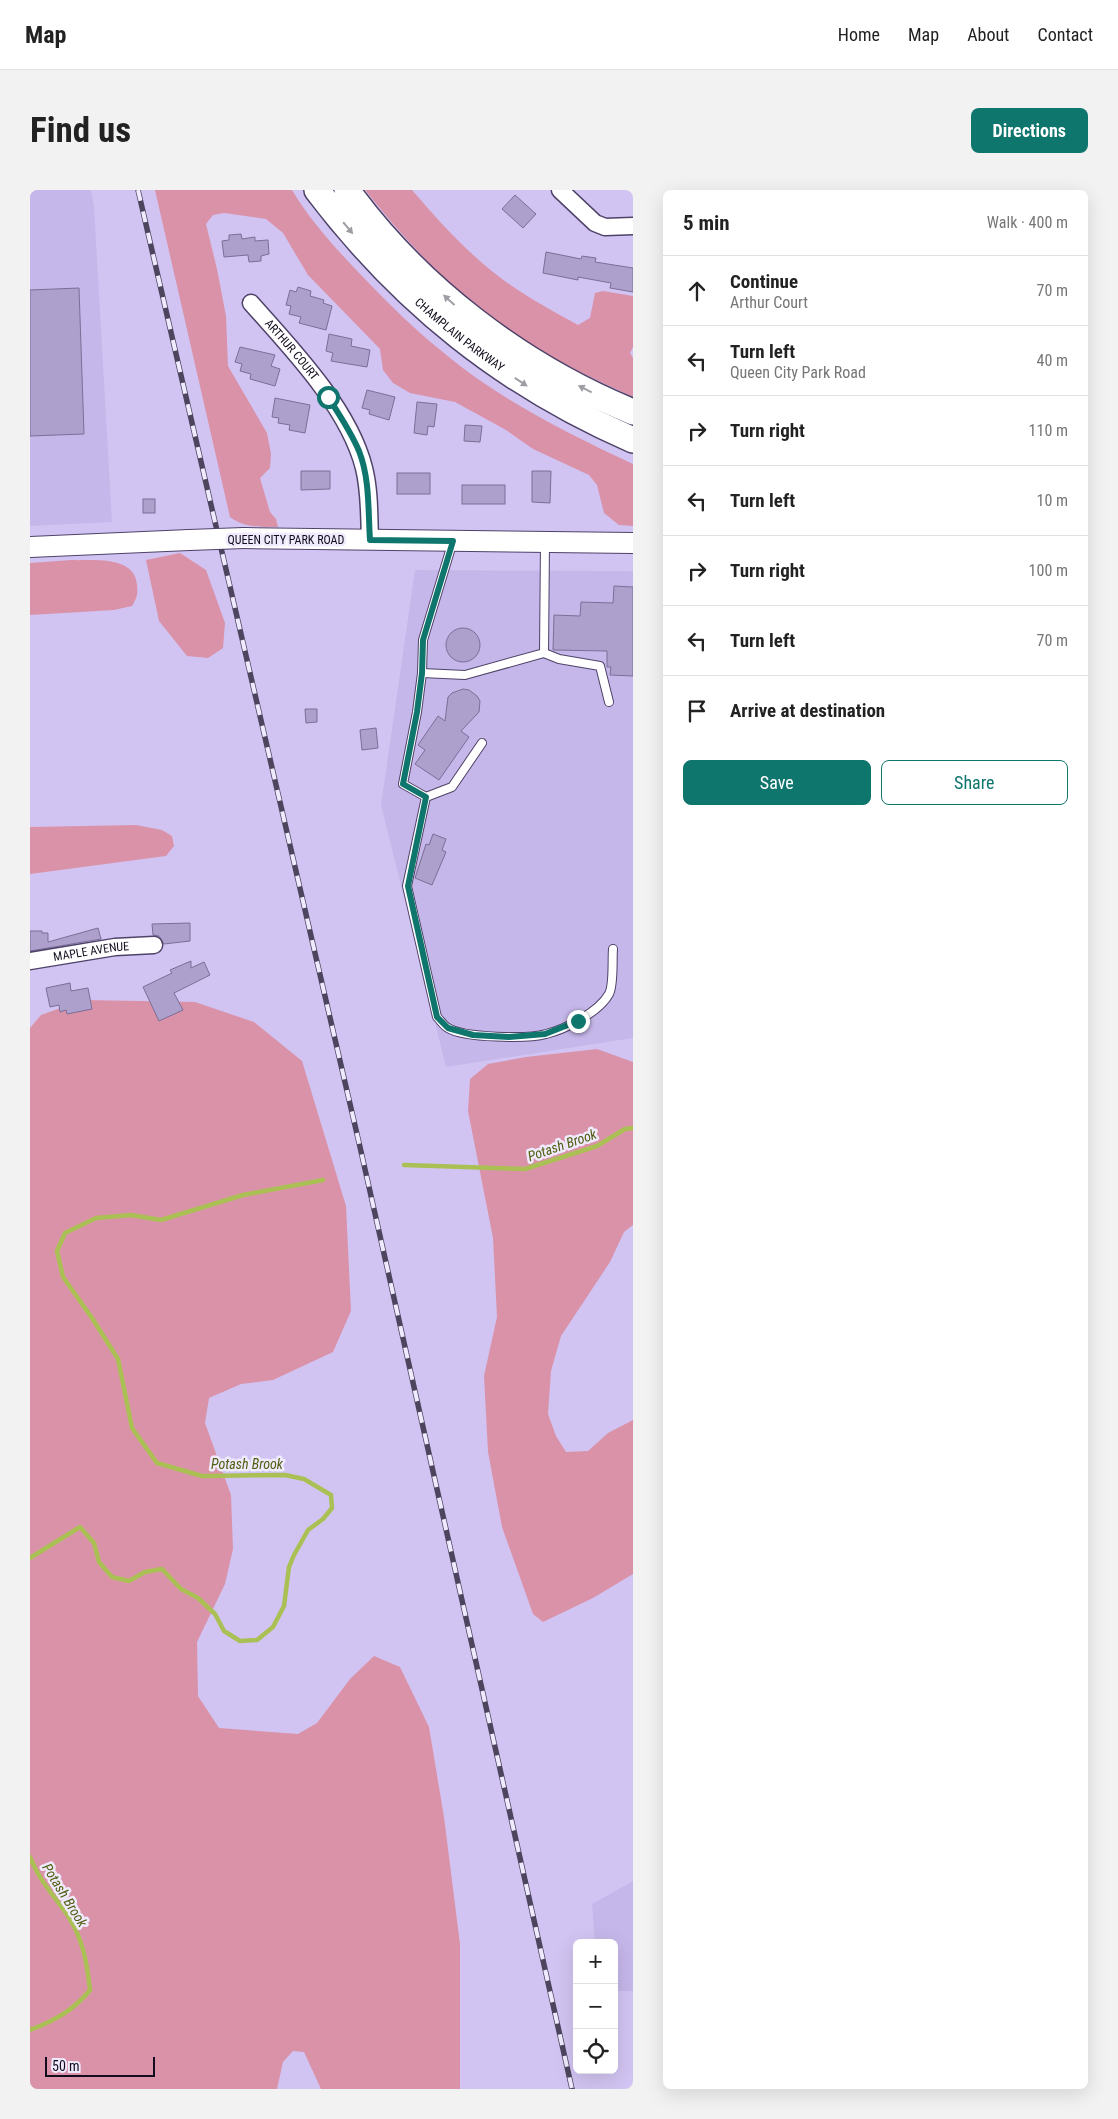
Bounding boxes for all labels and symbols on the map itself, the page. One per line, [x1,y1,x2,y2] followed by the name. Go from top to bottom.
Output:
[342,221,353,234] one-way arrow
[443,294,456,305] one-way arrow
[412,295,508,375] street label: CHAMPLAIN PARKWAY
[262,316,321,383] street label: ARTHUR COURT
[514,377,528,387] one-way arrow
[577,385,592,393] one-way arrow
[317,386,340,409] route start
[228,533,345,547] street label: QUEEN CITY PARK ROAD
[52,939,129,964] street label: MAPLE AVENUE
[567,1010,590,1033] route end
[525,1125,599,1164] water label: Potash Brook
[211,1456,284,1472] water label: Potash Brook
[39,1860,91,1930] water label: Potash Brook
[45,2054,155,2077] scale bar

